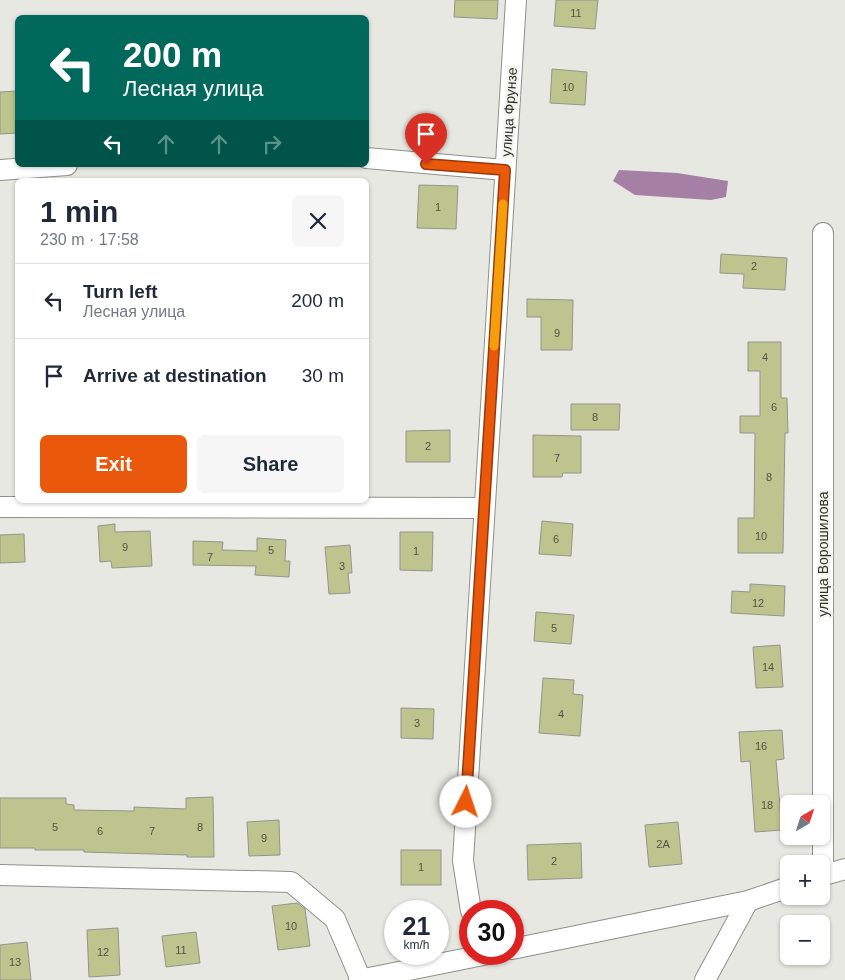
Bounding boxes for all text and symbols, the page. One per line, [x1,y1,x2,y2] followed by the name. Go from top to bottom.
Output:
[570,7,582,19] house number: 11
[40,35,105,100] icon: left
[123,35,222,74] text: 200 m
[498,67,520,157] street label: улица Фрунзе
[123,76,264,101] text: Лесная улица
[562,81,574,93] house number: 10
[405,113,447,164] pin
[412,120,440,148] icon: arrive
[99,130,127,158] icon: left
[152,130,180,158] icon: ahead
[205,130,233,158] icon: ahead
[258,130,286,158] icon: right
[40,195,118,228] text: 1 min
[292,195,344,247] button: close
[435,201,441,213] house number: 1
[40,231,139,248] text: 230 m · 17:58
[751,260,757,272] house number: 2
[83,281,158,302] text: Turn left
[40,287,68,315] icon: left
[291,290,344,311] text: 200 m
[83,303,185,320] text: Лесная улица
[554,327,560,339] house number: 9
[762,351,768,363] house number: 4
[40,362,68,390] icon: arrive
[83,365,267,386] text: Arrive at destination
[302,365,344,386] text: 30 m
[771,401,777,413] house number: 6
[592,411,598,423] house number: 8
[40,435,187,493] button: Exit
[197,435,344,493] button: Share
[425,440,431,452] house number: 2
[554,452,560,464] house number: 7
[766,471,772,483] house number: 8
[815,491,831,617] street label: улица Ворошилова
[755,530,767,542] house number: 10
[553,533,559,545] house number: 6
[122,541,128,553] house number: 9
[268,544,274,556] house number: 5
[413,545,419,557] house number: 1
[207,551,213,563] house number: 7
[339,560,345,572] house number: 3
[752,597,764,609] house number: 12
[551,622,557,634] house number: 5
[762,661,774,673] house number: 14
[558,708,564,720] house number: 4
[414,717,420,729] house number: 3
[755,740,767,752] house number: 16
[439,775,491,827] position arrow
[780,795,830,845] north arrow
[780,795,830,965] map controls
[761,799,773,811] house number: 18
[52,821,58,833] house number: 5
[197,821,203,833] house number: 8
[97,825,103,837] house number: 6
[149,825,155,837] house number: 7
[261,832,267,844] house number: 9
[656,838,670,850] house number: 2А
[551,855,557,867] house number: 2
[780,855,830,905] button: +
[418,861,424,873] house number: 1
[459,900,524,965] speed limit sign: 30
[403,912,430,940] text: 21
[780,915,830,965] button: −
[285,920,297,932] house number: 10
[403,938,430,952] text: km/h
[175,944,187,956] house number: 11
[97,946,109,958] house number: 12
[9,956,21,968] house number: 13

